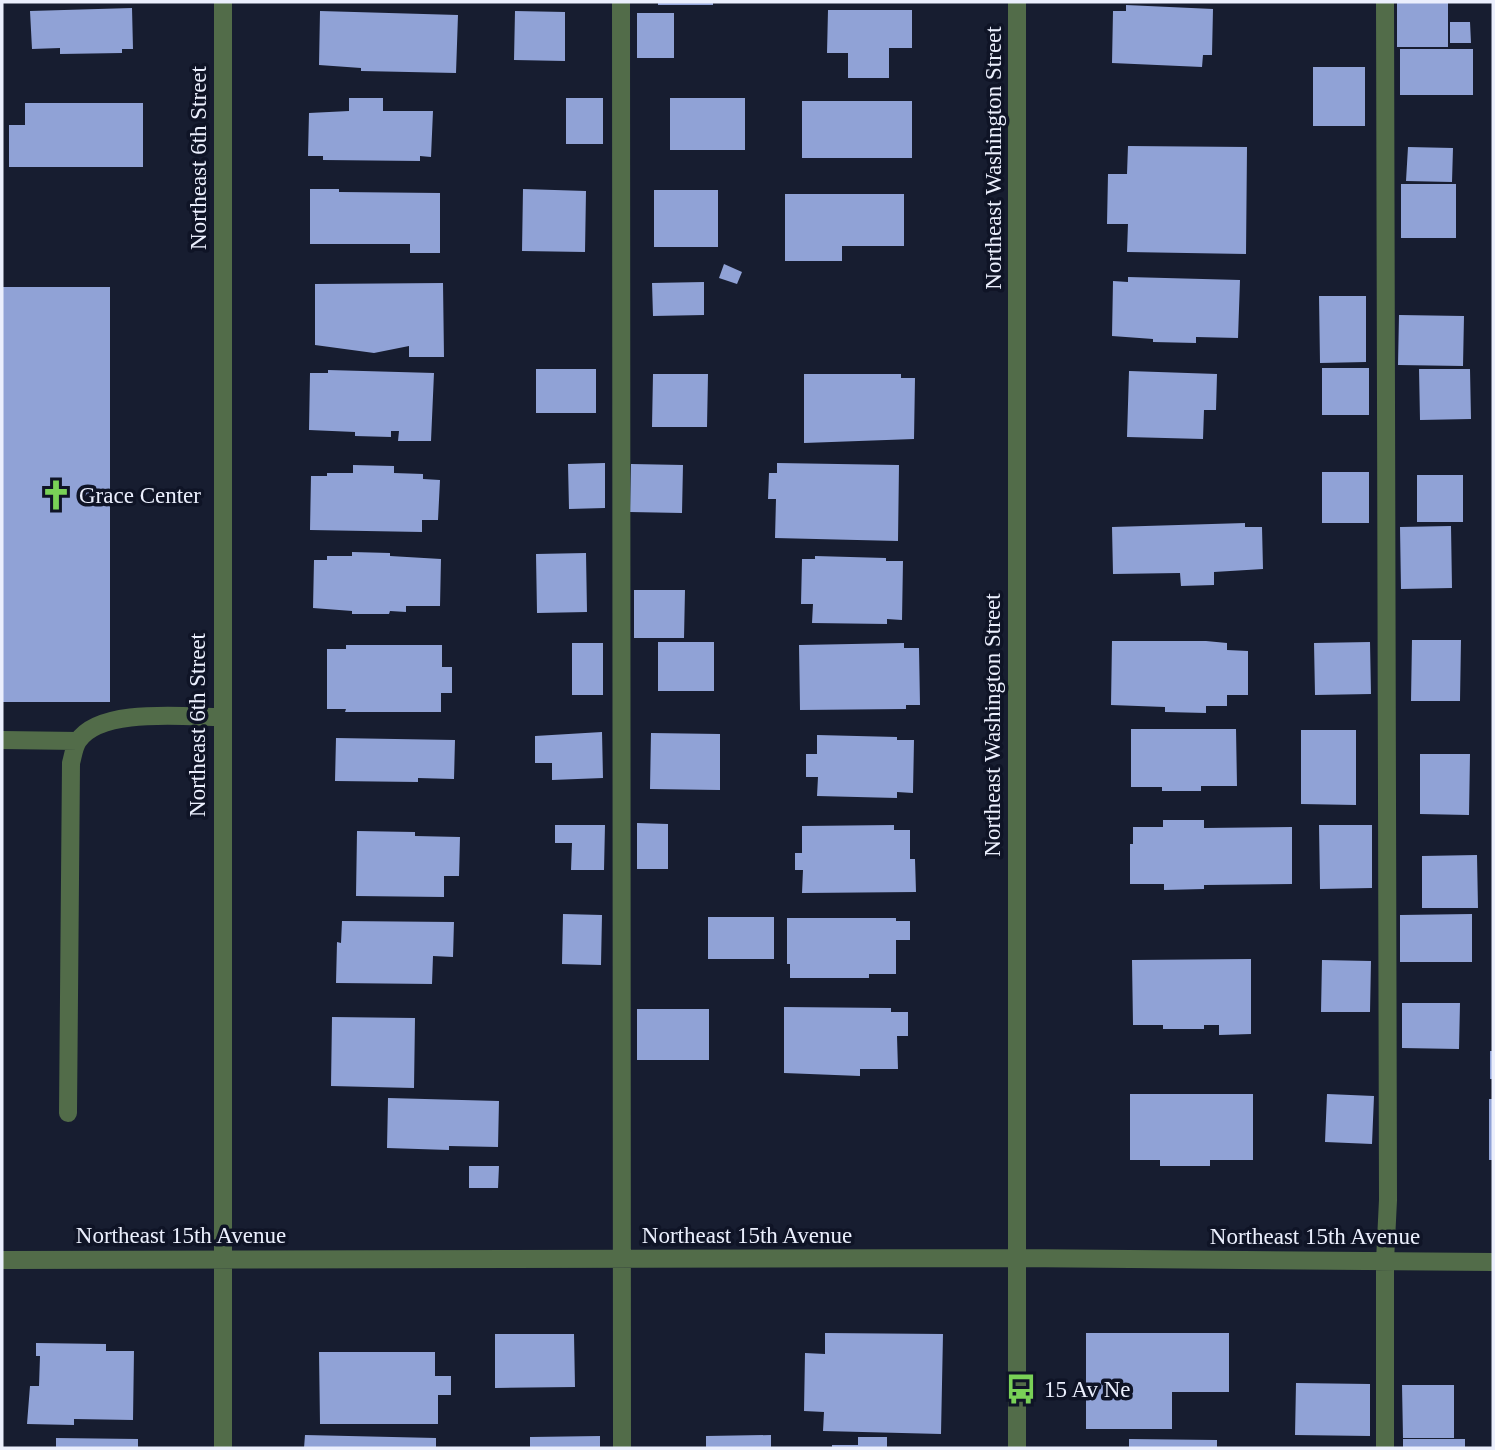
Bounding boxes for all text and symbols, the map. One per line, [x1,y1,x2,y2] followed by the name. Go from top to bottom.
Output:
[981,26,1006,290] street label: Northeast Washington Street
[186,65,211,250] street label: Northeast 6th Street
[39,478,73,512] church icon: Grace Center
[79,483,201,508] place label: Grace Center
[980,593,1005,857] street label: Northeast Washington Street
[185,632,210,817] street label: Northeast 6th Street
[76,1223,286,1248] street label: Northeast 15th Avenue
[642,1223,852,1248] street label: Northeast 15th Avenue
[1210,1224,1420,1249] street label: Northeast 15th Avenue
[1004,1372,1038,1406] bus stop icon: 15 Av Ne
[1044,1377,1130,1402] place label: 15 Av Ne

